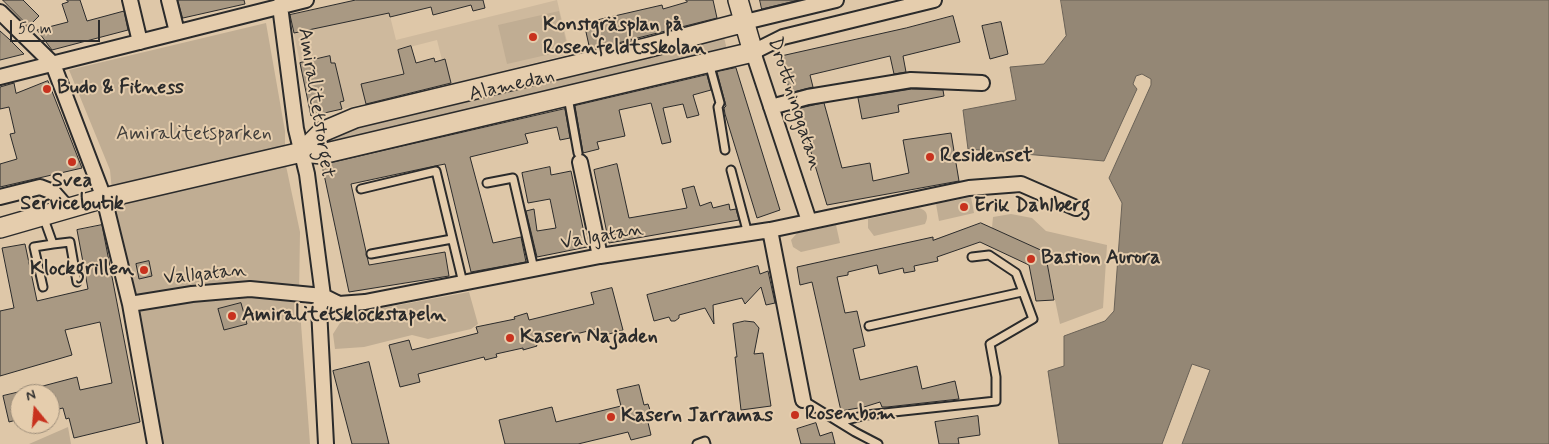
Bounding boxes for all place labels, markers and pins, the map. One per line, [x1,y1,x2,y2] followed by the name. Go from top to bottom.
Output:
[543,14,706,61] place label: Konstgräsplan på Rosenfeldtsskolan
[527,31,539,43] marker: Konstgräsplan på Rosenfeldtsskolan
[57,77,184,101] place label: Budo & Fitness
[41,83,53,95] marker: Budo & Fitness
[940,145,1032,169] place label: Residenset
[924,151,936,163] marker: Residenset
[66,156,78,168] marker: Svea Servicebutik
[20,170,124,217] place label: Svea Servicebutik
[974,195,1090,219] place label: Erik Dahlberg
[958,201,970,213] marker: Erik Dahlberg
[1041,247,1161,271] place label: Bastion Aurora
[1025,253,1037,265] marker: Bastion Aurora
[30,258,134,282] place label: Klockgrillen
[138,264,150,276] marker: Klockgrillen
[242,304,446,328] place label: Amiralitetsklockstapeln
[226,310,238,322] marker: Amiralitetsklockstapeln
[520,326,658,350] place label: Kasern Najaden
[504,332,516,344] marker: Kasern Najaden
[805,403,895,427] place label: Rosenbom
[621,405,773,429] place label: Kasern Jarramas
[789,409,801,421] marker: Rosenbom
[605,411,617,423] marker: Kasern Jarramas

